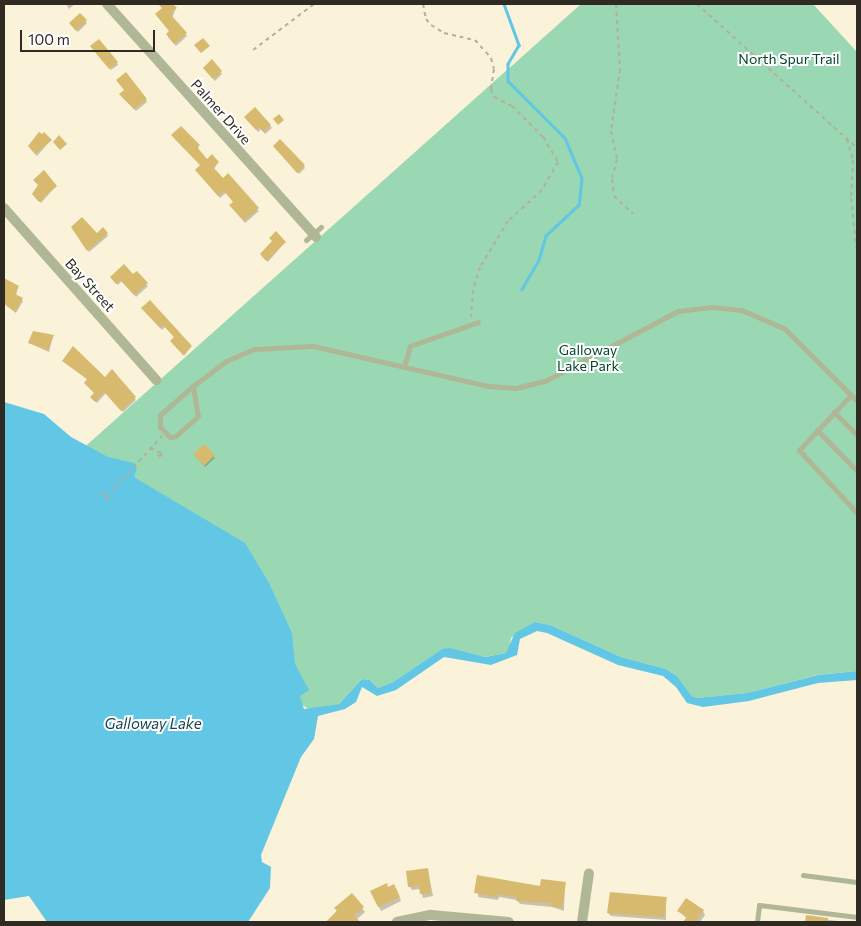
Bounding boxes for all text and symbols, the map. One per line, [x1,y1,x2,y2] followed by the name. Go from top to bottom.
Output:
[22,20,158,52] scale bar
[28,30,70,48] text: 100 m
[738,51,840,67] park label: North Spur Trail
[188,76,254,148] street label: Palmer Drive
[62,255,118,315] street label: Bay Street
[557,342,619,374] park label: Galloway Lake Park
[104,715,202,733] water label: Galloway Lake

